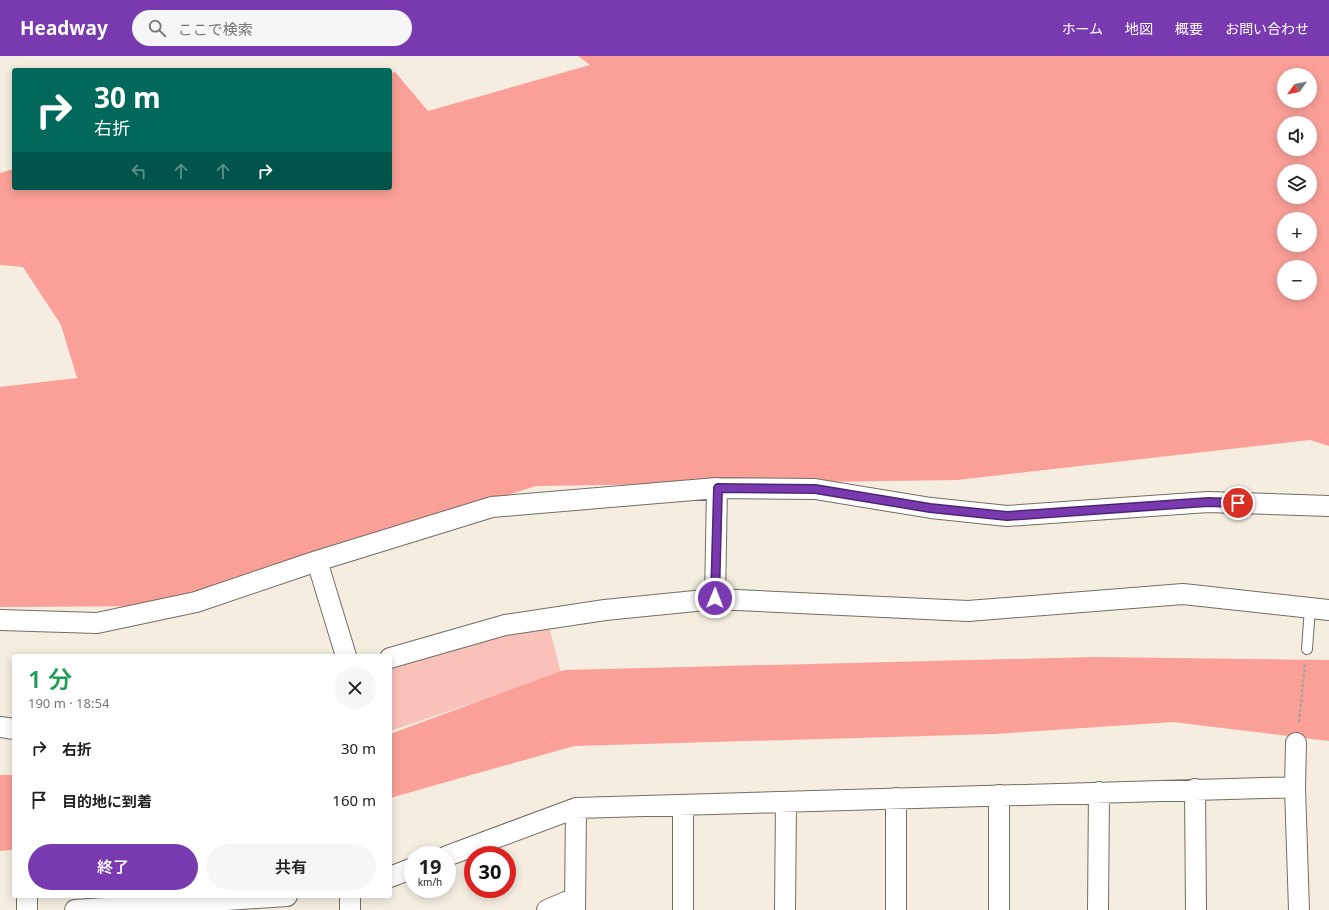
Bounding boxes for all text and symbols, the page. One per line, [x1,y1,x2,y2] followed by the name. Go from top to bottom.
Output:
[132,10,412,46] search box
[20,15,108,41] text: Headway
[146,17,168,39] icon: search
[178,19,253,39] text: ここで検索
[1061,19,1103,38] text: ホーム
[1125,19,1153,38] text: 地図
[1175,19,1203,38] text: 概要
[1225,19,1309,38] text: お問い合わせ
[1277,68,1317,108] north arrow
[1277,68,1317,300] map controls
[94,78,161,116] text: 30 m
[28,84,80,136] icon: right
[94,116,130,140] text: 右折
[1277,116,1317,156] button: sound
[128,160,150,182] icon: left
[170,160,192,182] icon: ahead
[212,160,234,182] icon: ahead
[254,160,276,182] icon: right
[1277,164,1317,204] button: layers
[1277,212,1317,252] button: +
[1277,260,1317,300] button: −
[1221,486,1255,520] pin
[1227,492,1249,514] icon: arrive
[694,577,736,619] position arrow
[28,662,72,695] text: 1 分
[334,667,376,709] button: close
[28,694,109,712] text: 190 m · 18:54
[28,737,50,759] icon: right
[341,738,376,758] text: 30 m
[62,739,92,759] text: 右折
[28,789,50,811] icon: arrive
[332,790,376,810] text: 160 m
[62,791,152,811] text: 目的地に到着
[28,844,198,890] button: 終了
[206,844,376,890] button: 共有
[464,846,516,898] speed limit sign: 30
[419,853,441,880] text: 19
[418,875,442,889] text: km/h

